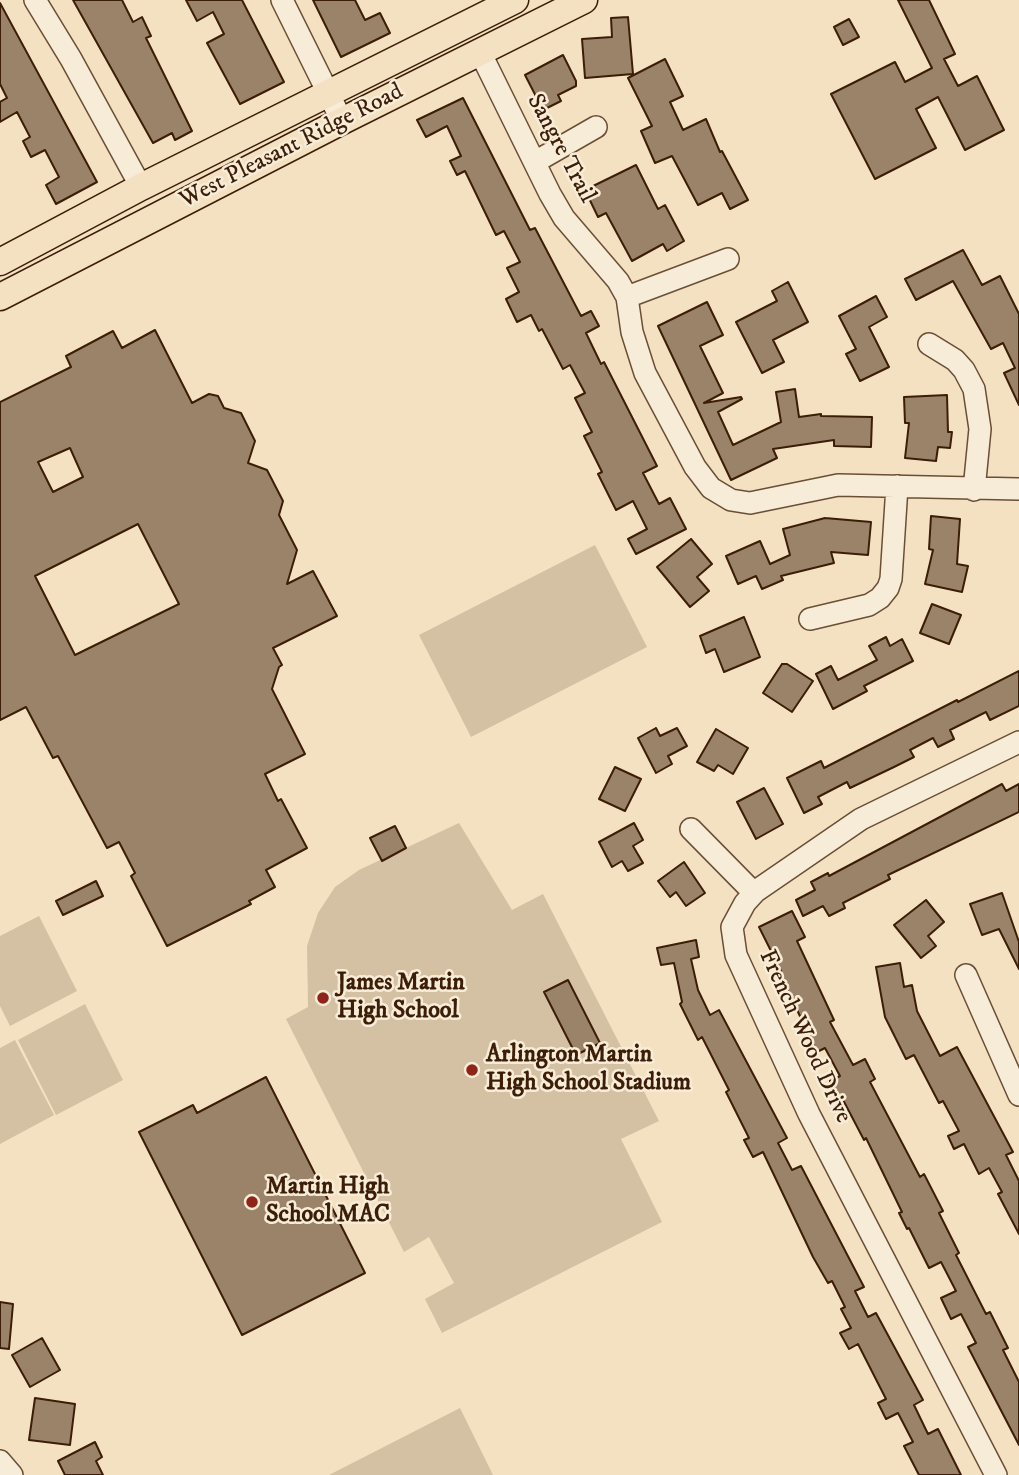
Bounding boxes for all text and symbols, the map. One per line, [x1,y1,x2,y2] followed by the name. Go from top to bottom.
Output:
[176,78,408,216] street label: West Pleasant Ridge Road
[519,90,601,208] street label: Sangre Trail
[751,946,857,1128] street label: French Wood Drive
[337,970,465,1026] place label: James Martin High School
[315,990,331,1006] marker: James Martin High School
[486,1042,691,1098] place label: Arlington Martin High School Stadium
[464,1062,480,1078] marker: Arlington Martin High School Stadium
[266,1174,390,1230] place label: Martin High School MAC
[244,1194,260,1210] marker: Martin High School MAC

